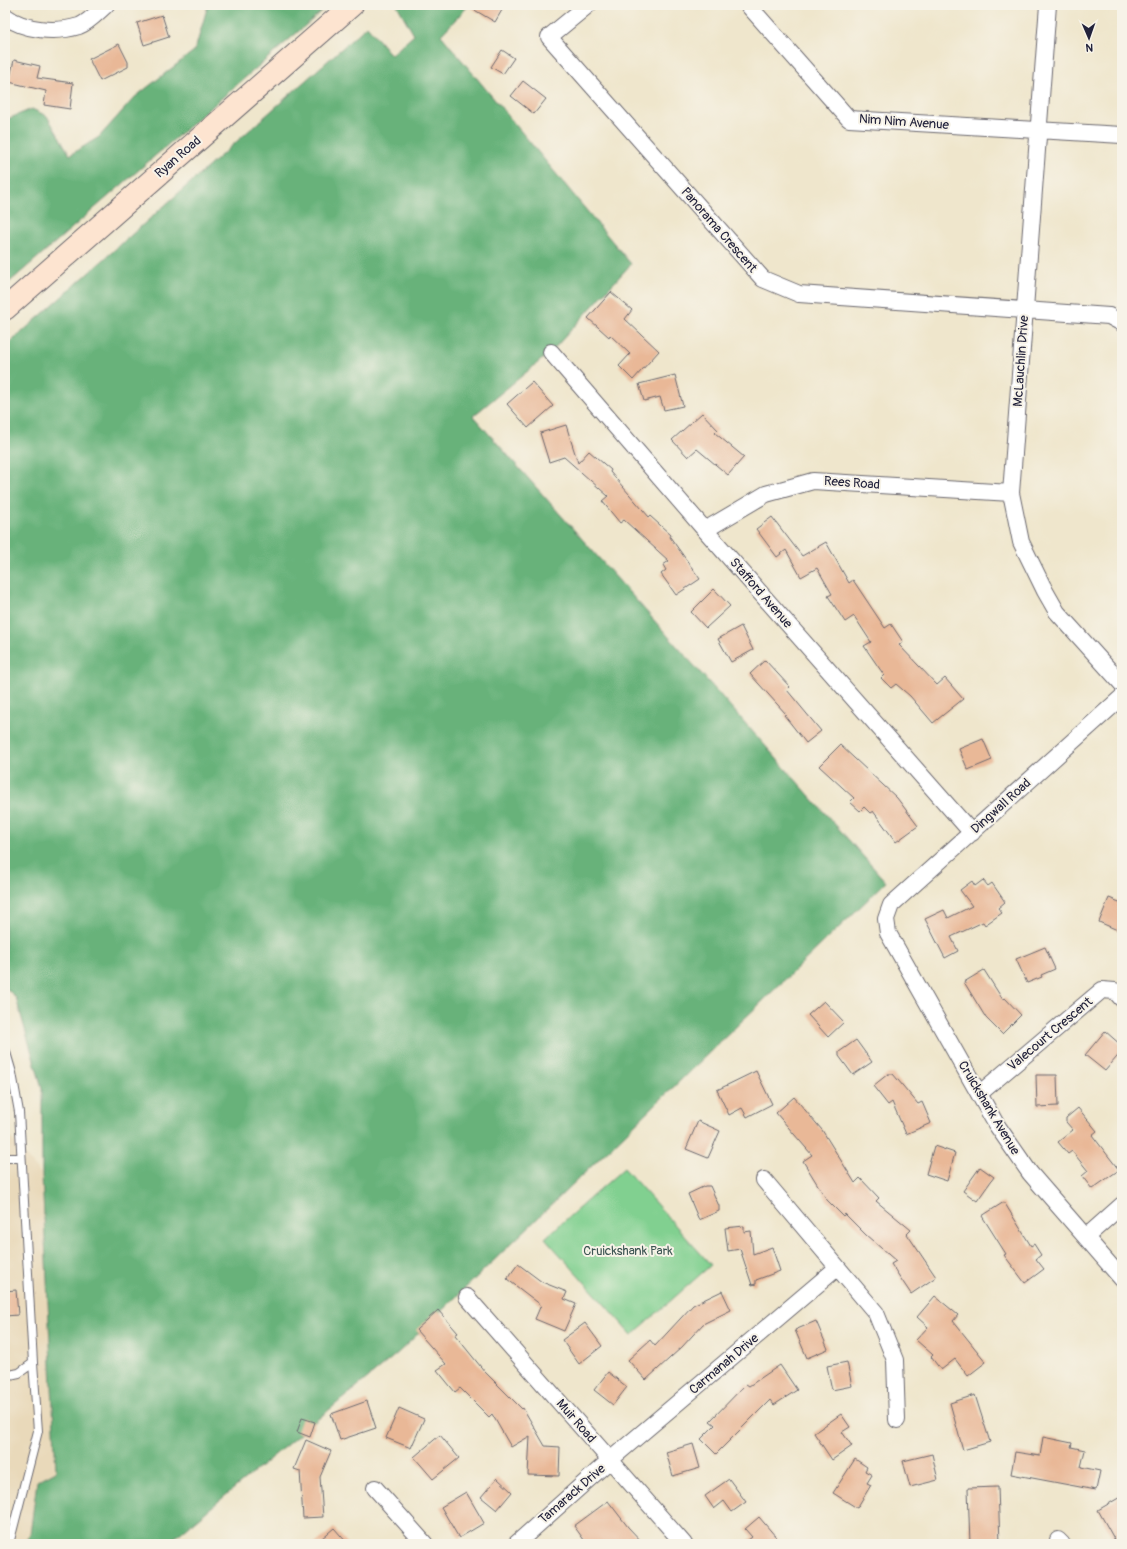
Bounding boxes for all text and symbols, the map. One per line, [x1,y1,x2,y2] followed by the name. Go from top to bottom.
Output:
[1069,18,1109,58] north arrow
[1085,41,1093,54] text: N
[858,111,950,133] street label: Nim Nim Avenue
[152,133,204,181] street label: Ryan Road
[678,184,761,277] street label: Panorama Crescent
[1010,314,1032,407] street label: McLauchlin Drive
[824,473,880,493] street label: Rees Road
[726,555,796,632] street label: Stafford Avenue
[968,775,1034,837] street label: Dingwall Road
[1004,993,1096,1074] street label: Valecourt Crescent
[955,1058,1024,1158] street label: Cruickshank Avenue
[583,1243,673,1259] park label: Cruickshank Park
[686,1330,763,1398] street label: Carmanah Drive
[553,1396,599,1446] street label: Muir Road
[535,1460,609,1527] street label: Tamarack Drive

